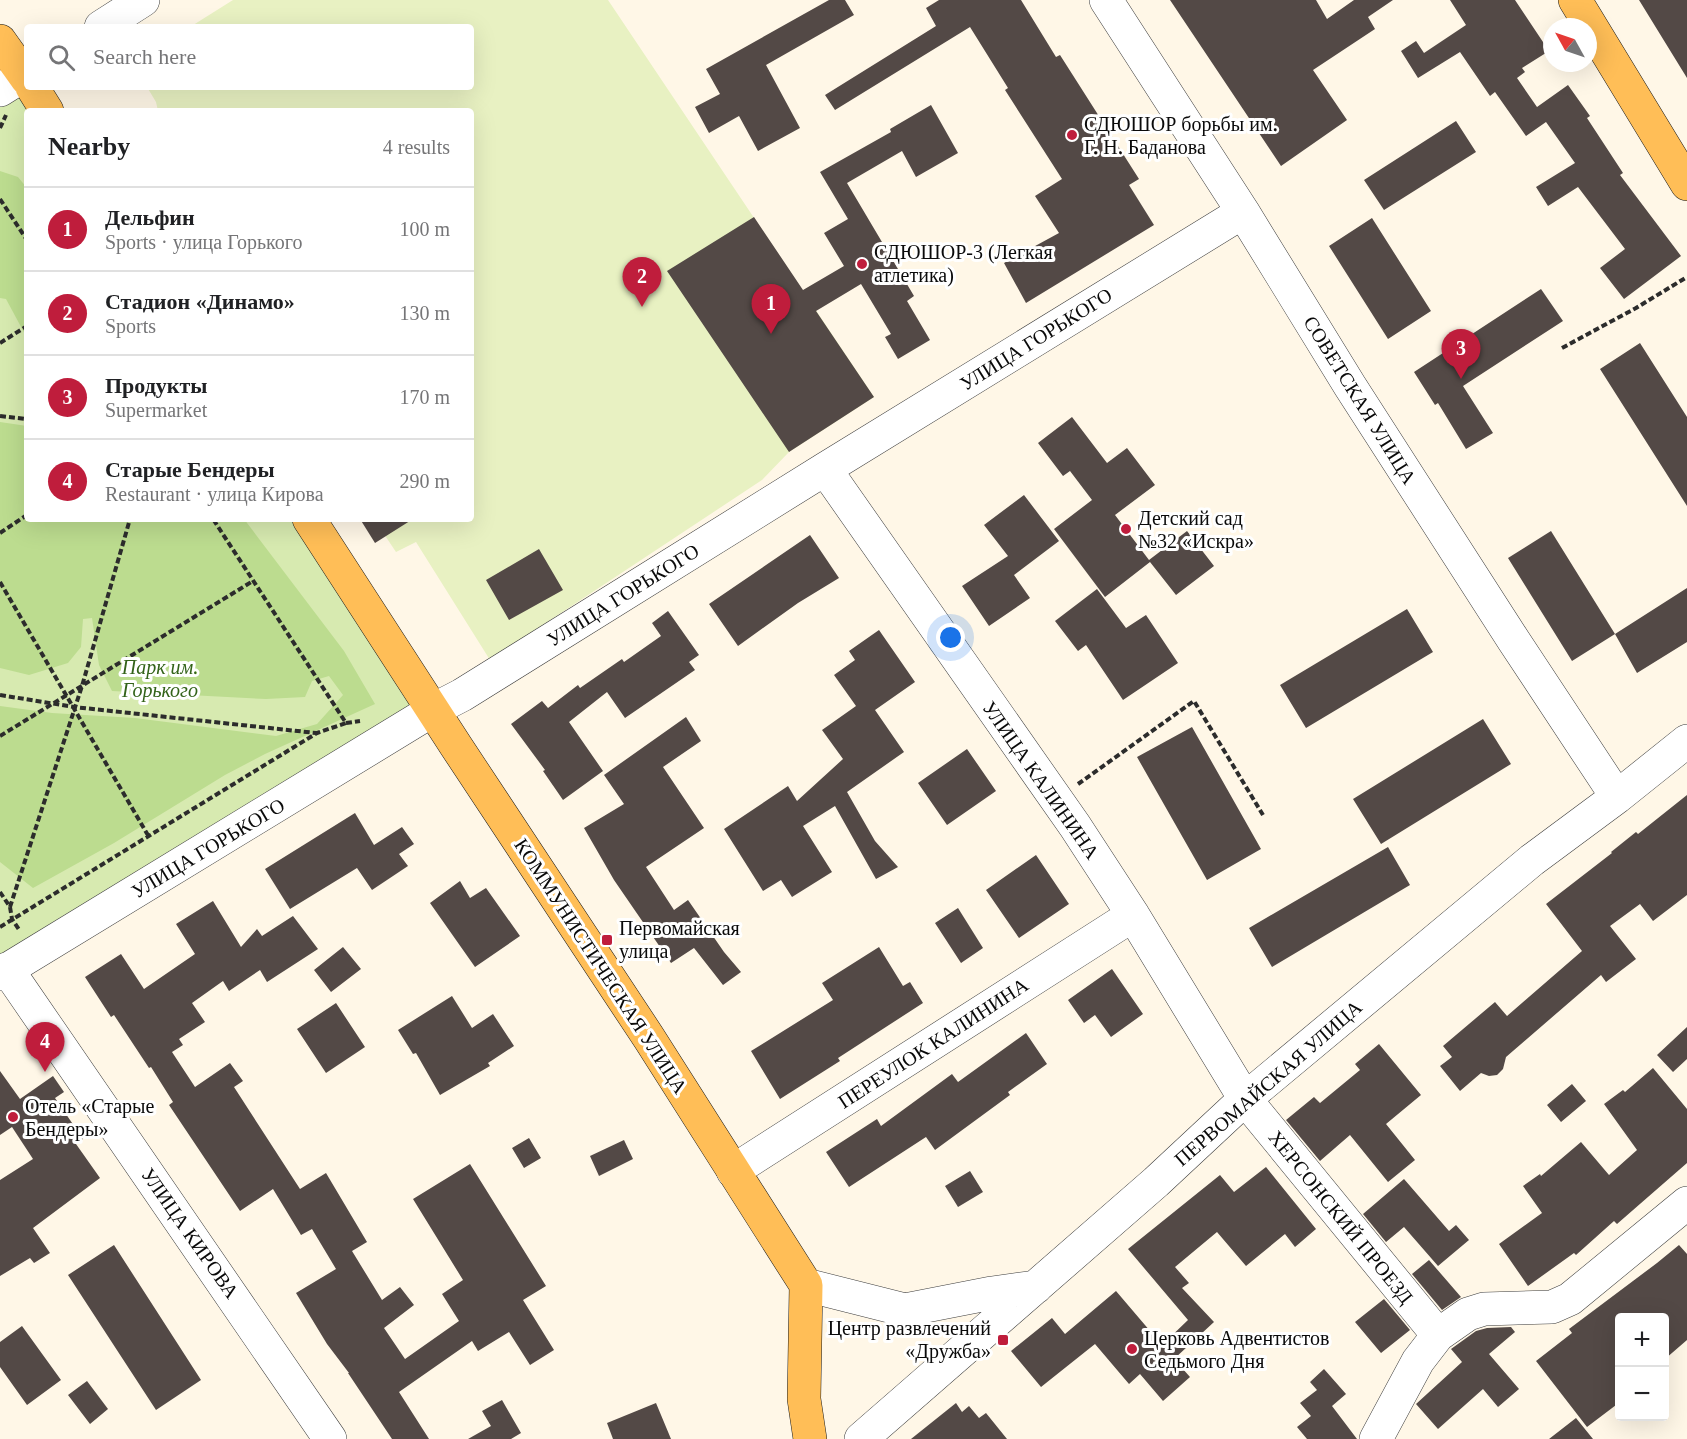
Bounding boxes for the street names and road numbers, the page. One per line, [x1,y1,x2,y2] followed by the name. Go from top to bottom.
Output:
[956,283,1116,395] street label: УЛИЦА ГОРЬКОГО
[1298,312,1421,489] street label: СОВЕТСКАЯ УЛИЦА
[543,539,703,651] street label: УЛИЦА ГОРЬКОГО
[977,697,1104,864] street label: УЛИЦА КАЛИНИНА
[127,794,289,903] street label: УЛИЦА ГОРЬКОГО
[509,834,692,1099] street label: КОММУНИСТИЧЕСКАЯ УЛИЦА
[834,973,1032,1113] street label: ПЕРЕУЛОК КАЛИНИНА
[1170,995,1367,1171] street label: ПЕРВОМАЙСКАЯ УЛИЦА
[1264,1126,1418,1309] street label: ХЕРСОНСКИЙ ПРОЕЗД
[136,1164,243,1303] street label: УЛИЦА КИРОВА

